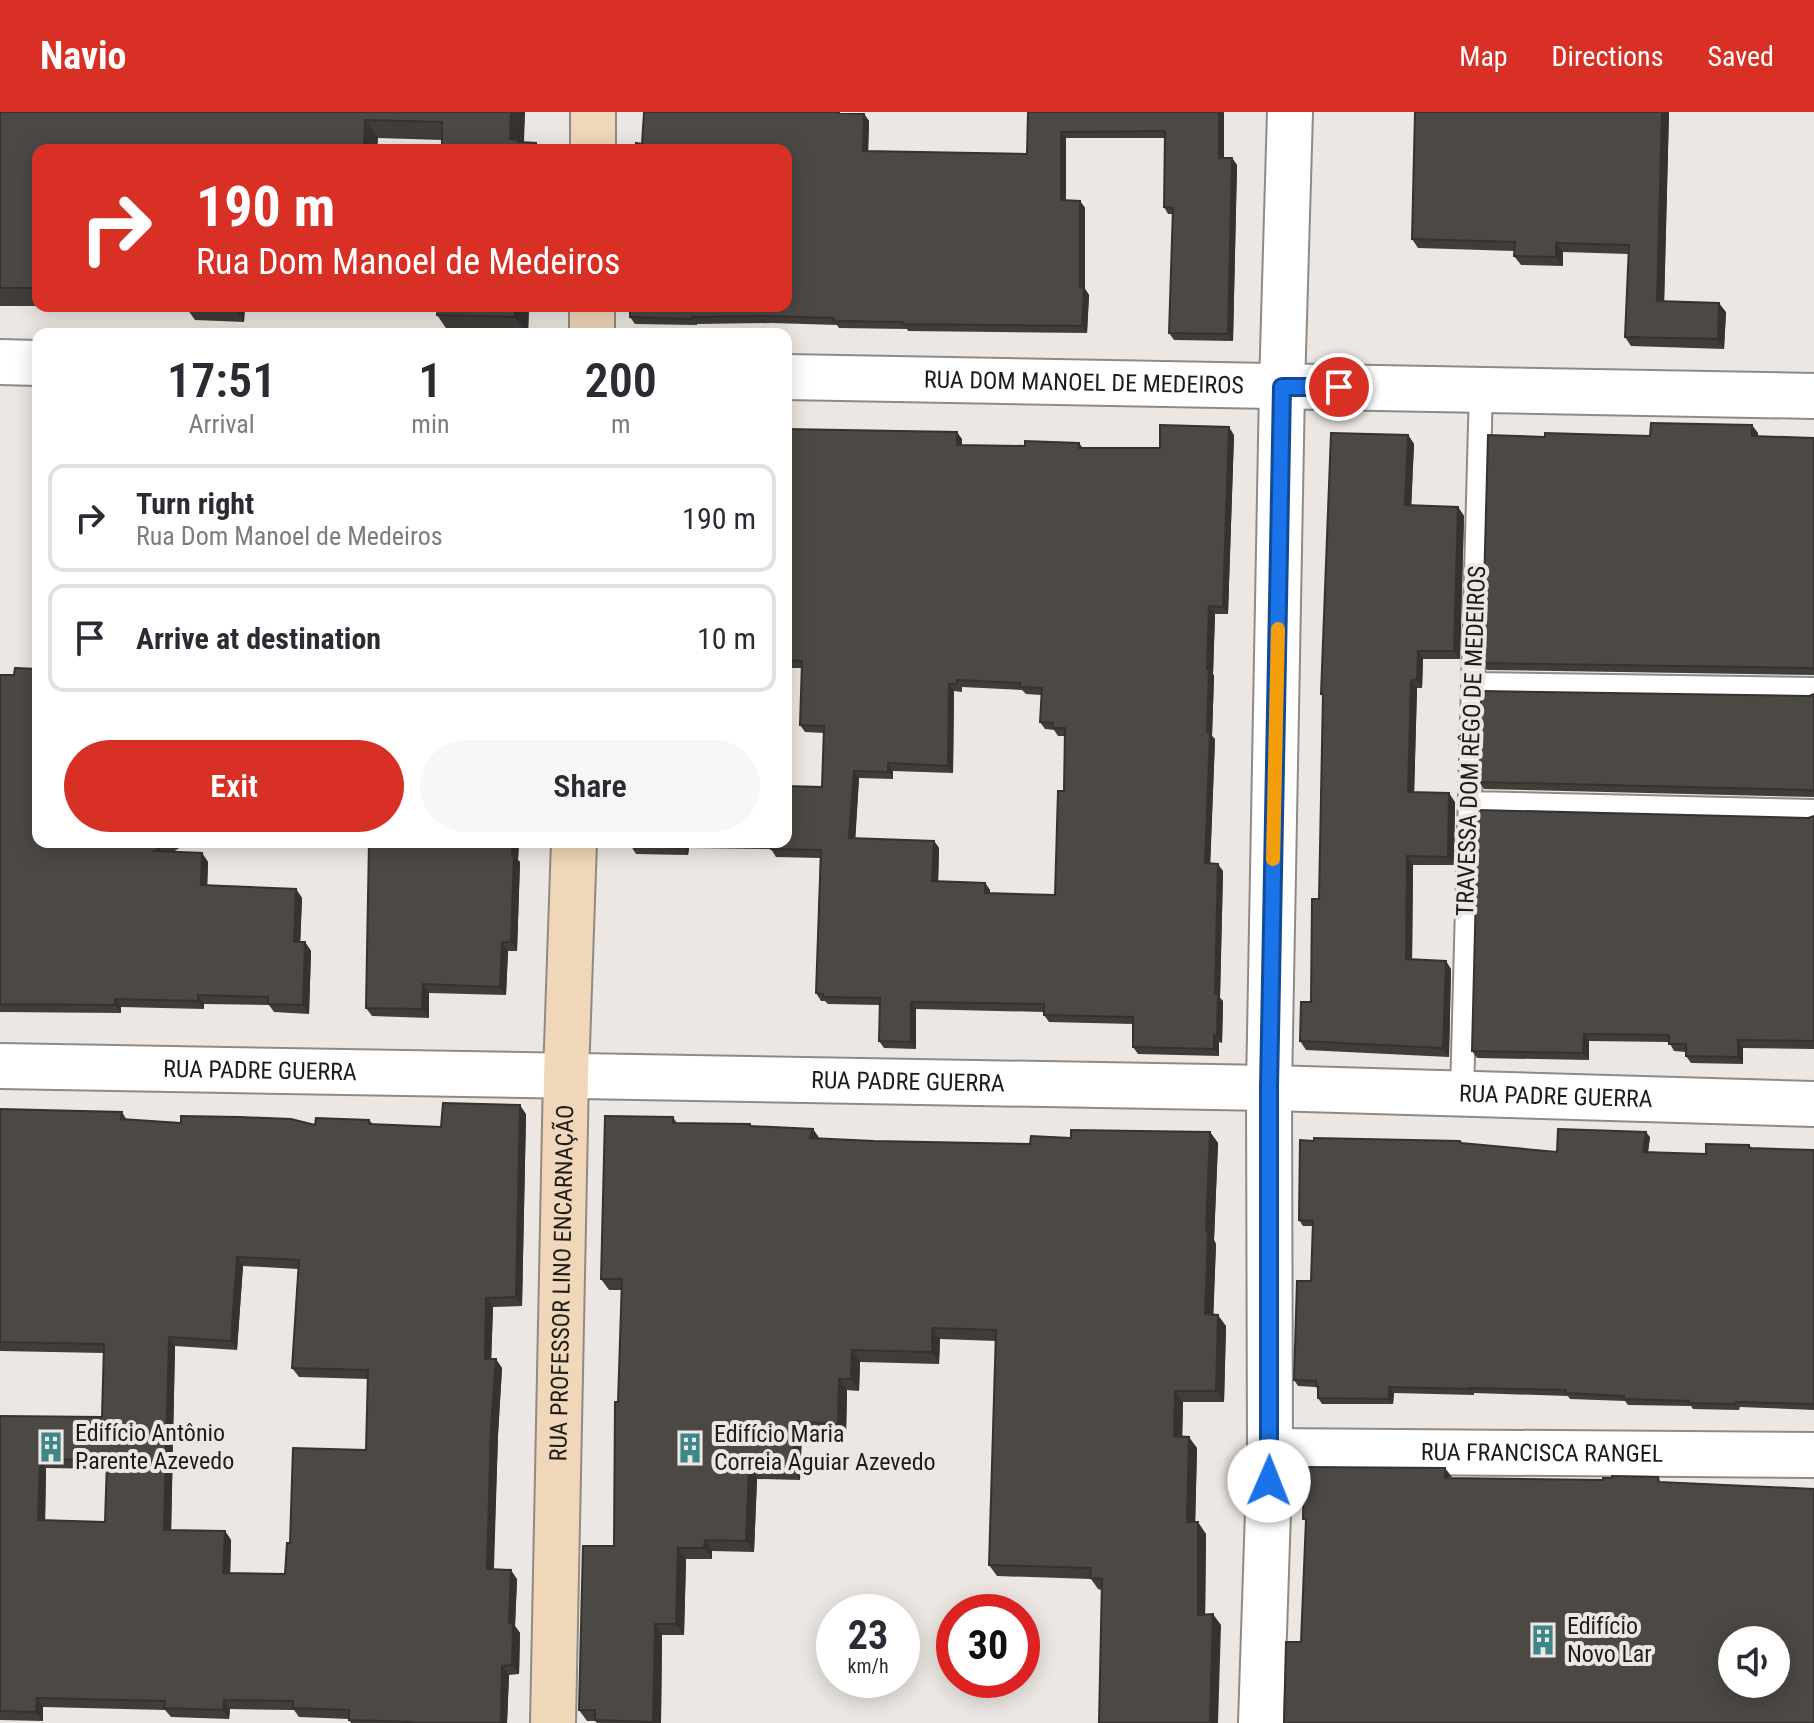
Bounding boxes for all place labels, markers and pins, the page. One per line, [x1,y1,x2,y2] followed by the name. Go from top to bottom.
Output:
[1305,353,1373,421] pin
[75,1419,234,1475] place label: Edifício Antônio Parente Azevedo
[714,1420,936,1476] place label: Edifício Maria Correia Aguiar Azevedo
[34,1430,68,1464] building icon: Edifício Antônio Parente Azevedo
[673,1431,707,1465] building icon: Edifício Maria Correia Aguiar Azevedo
[1567,1612,1652,1668] place label: Edifício Novo Lar
[1526,1623,1560,1657] building icon: Edifício Novo Lar

